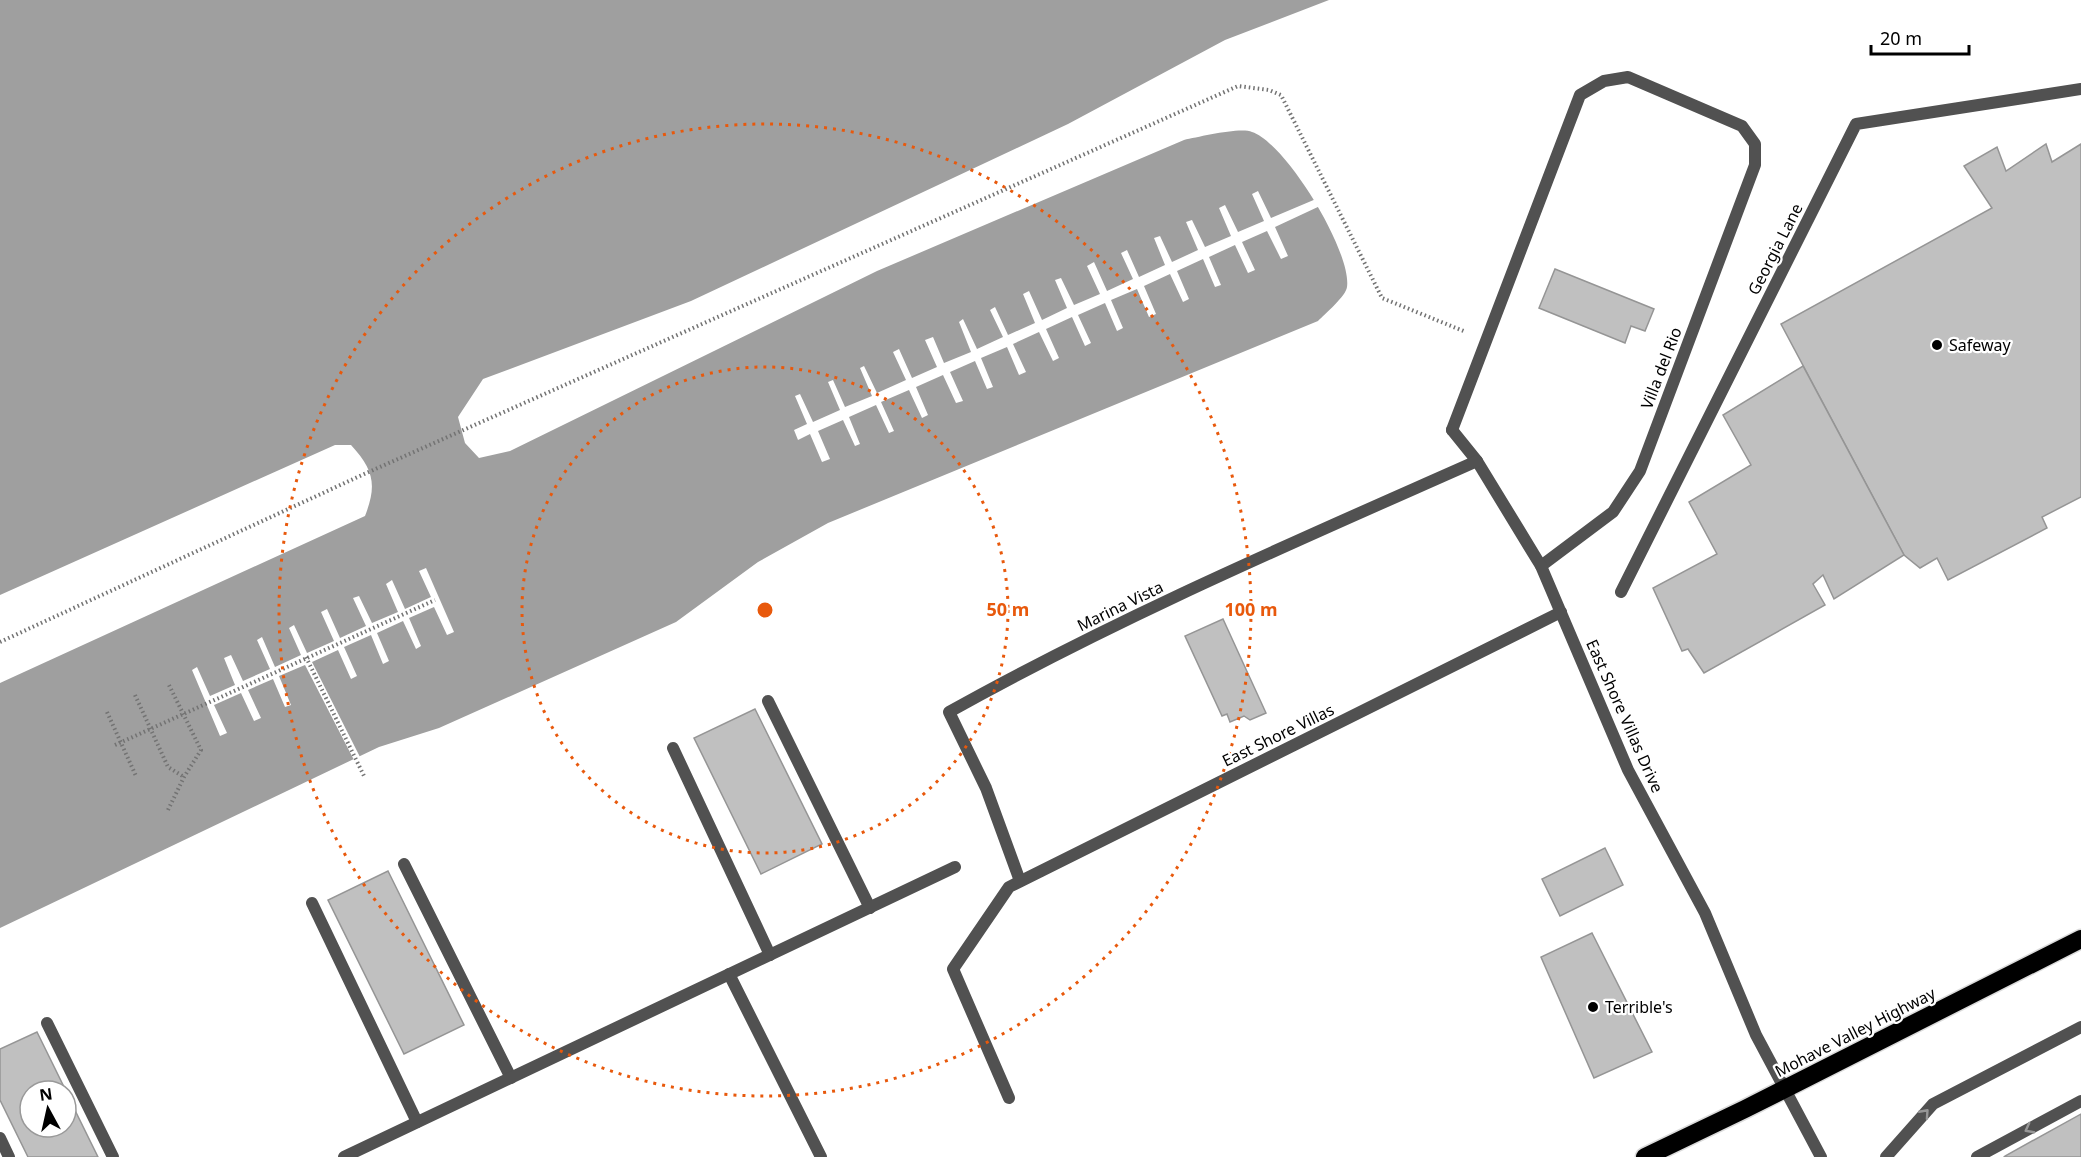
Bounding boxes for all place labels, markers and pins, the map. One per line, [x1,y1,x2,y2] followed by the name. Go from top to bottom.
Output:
[1949,334,2012,356] place label: Safeway
[1930,338,1944,352] marker: Safeway
[755,600,775,620] centre of rings
[1605,996,1673,1018] place label: Terrible's
[1586,1000,1600,1014] marker: Terrible's

